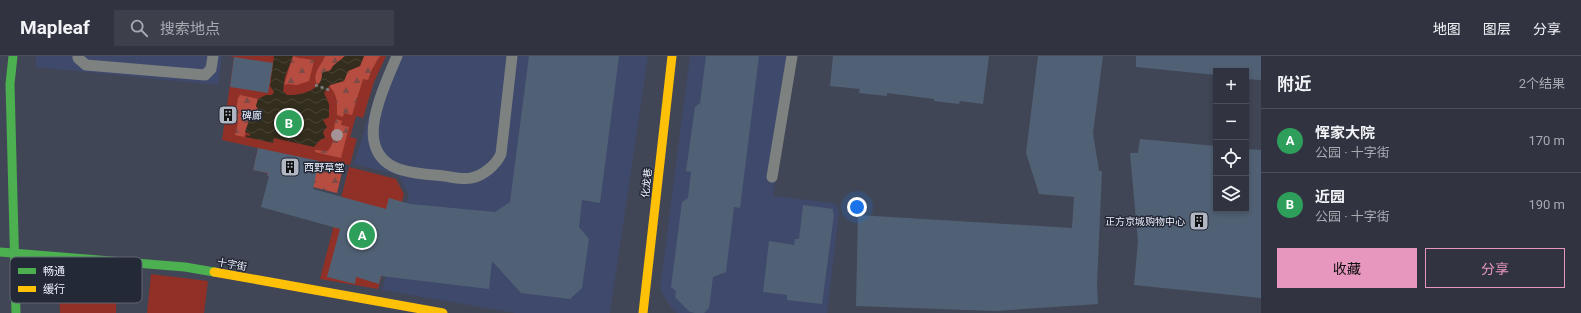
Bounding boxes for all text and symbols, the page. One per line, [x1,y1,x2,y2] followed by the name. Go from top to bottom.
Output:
[114,10,394,46] search box
[20,16,90,39] text: Mapleaf
[128,17,150,39] icon: search
[160,20,220,38] text: 搜索地点
[1433,21,1461,37] text: 地图
[1483,21,1511,37] text: 图层
[1533,21,1561,37] text: 分享
[1213,68,1249,212] map controls
[1213,68,1249,104] button: +
[1277,74,1311,94] text: 附近
[1519,76,1565,91] text: 2个结果
[217,104,239,126] building icon: 碑廊
[1213,104,1249,140] button: −
[276,108,302,138] pin: B
[242,110,262,121] place label: 碑廊
[1315,124,1375,142] text: 恽家大院
[1286,133,1294,148] text: A
[1528,133,1565,148] text: 170 m
[1213,140,1249,176] button: locate
[1315,145,1390,160] text: 公园 · 十字街
[279,156,301,178] building icon: 西野草堂
[304,162,344,173] place label: 西野草堂
[639,168,654,199] street label: 化龙巷
[1213,176,1249,212] button: layers
[1315,188,1345,206] text: 近园
[847,197,867,217] your location
[1286,197,1294,212] text: B
[1528,197,1565,212] text: 190 m
[1315,209,1390,224] text: 公园 · 十字街
[1188,210,1210,232] building icon: 正方京城购物中心
[1105,216,1185,227] place label: 正方京城购物中心
[349,220,375,250] pin: A
[1277,248,1417,288] button: 收藏
[1425,248,1565,288] button: 分享
[216,256,248,273] street label: 十字街
[10,257,142,303] legend
[43,265,65,278] text: 畅通
[43,283,65,296] text: 缓行

